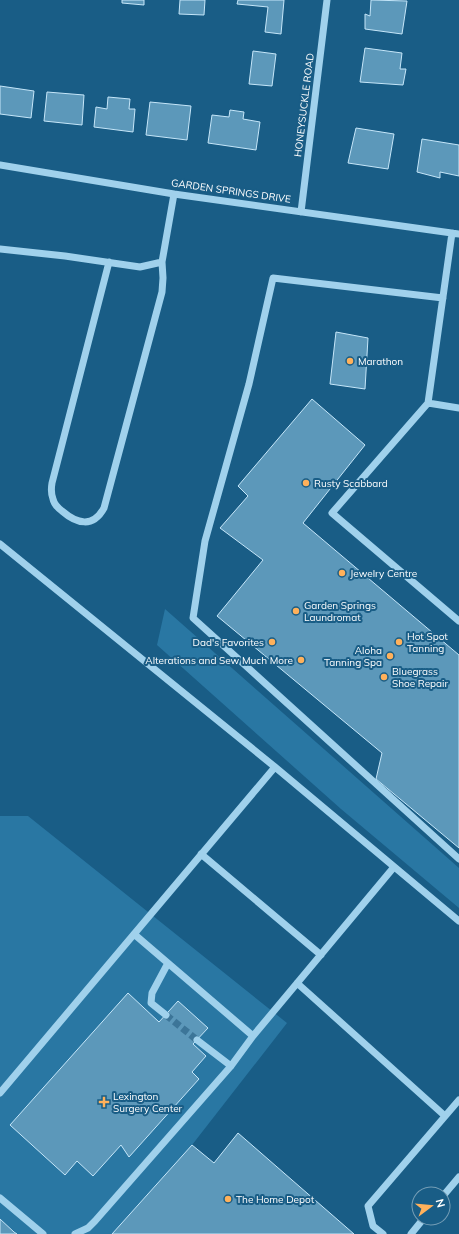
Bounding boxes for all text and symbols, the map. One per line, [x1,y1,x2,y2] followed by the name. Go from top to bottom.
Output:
[291,52,317,158] street label: HONEYSUCKLE ROAD
[170,176,292,206] street label: GARDEN SPRINGS DRIVE
[358,355,403,368] place label: Marathon
[345,356,355,366] marker: Marathon
[314,477,388,490] place label: Rusty Scabbard
[301,478,311,488] marker: Rusty Scabbard
[350,567,417,580] place label: Jewelry Centre
[337,568,347,578] marker: Jewelry Centre
[304,599,376,624] place label: Garden Springs Laundromat
[291,606,301,616] marker: Garden Springs Laundromat
[407,630,448,655] place label: Hot Spot Tanning
[193,636,264,649] place label: Dad's Favorites
[267,637,277,647] marker: Dad's Favorites
[394,637,404,647] marker: Hot Spot Tanning
[324,644,382,669] place label: Aloha Tanning Spa
[385,651,395,661] marker: Aloha Tanning Spa
[145,654,293,667] place label: Alterations and Sew Much More
[296,655,306,665] marker: Alterations and Sew Much More
[392,665,448,690] place label: Bluegrass Shoe Repair
[379,672,389,682] marker: Bluegrass Shoe Repair
[113,1090,183,1115] place label: Lexington Surgery Center
[98,1096,110,1108] marker: Lexington Surgery Center
[411,1186,451,1226] north arrow
[236,1193,315,1206] place label: The Home Depot
[223,1194,233,1204] marker: The Home Depot
[433,1197,448,1209] text: N

